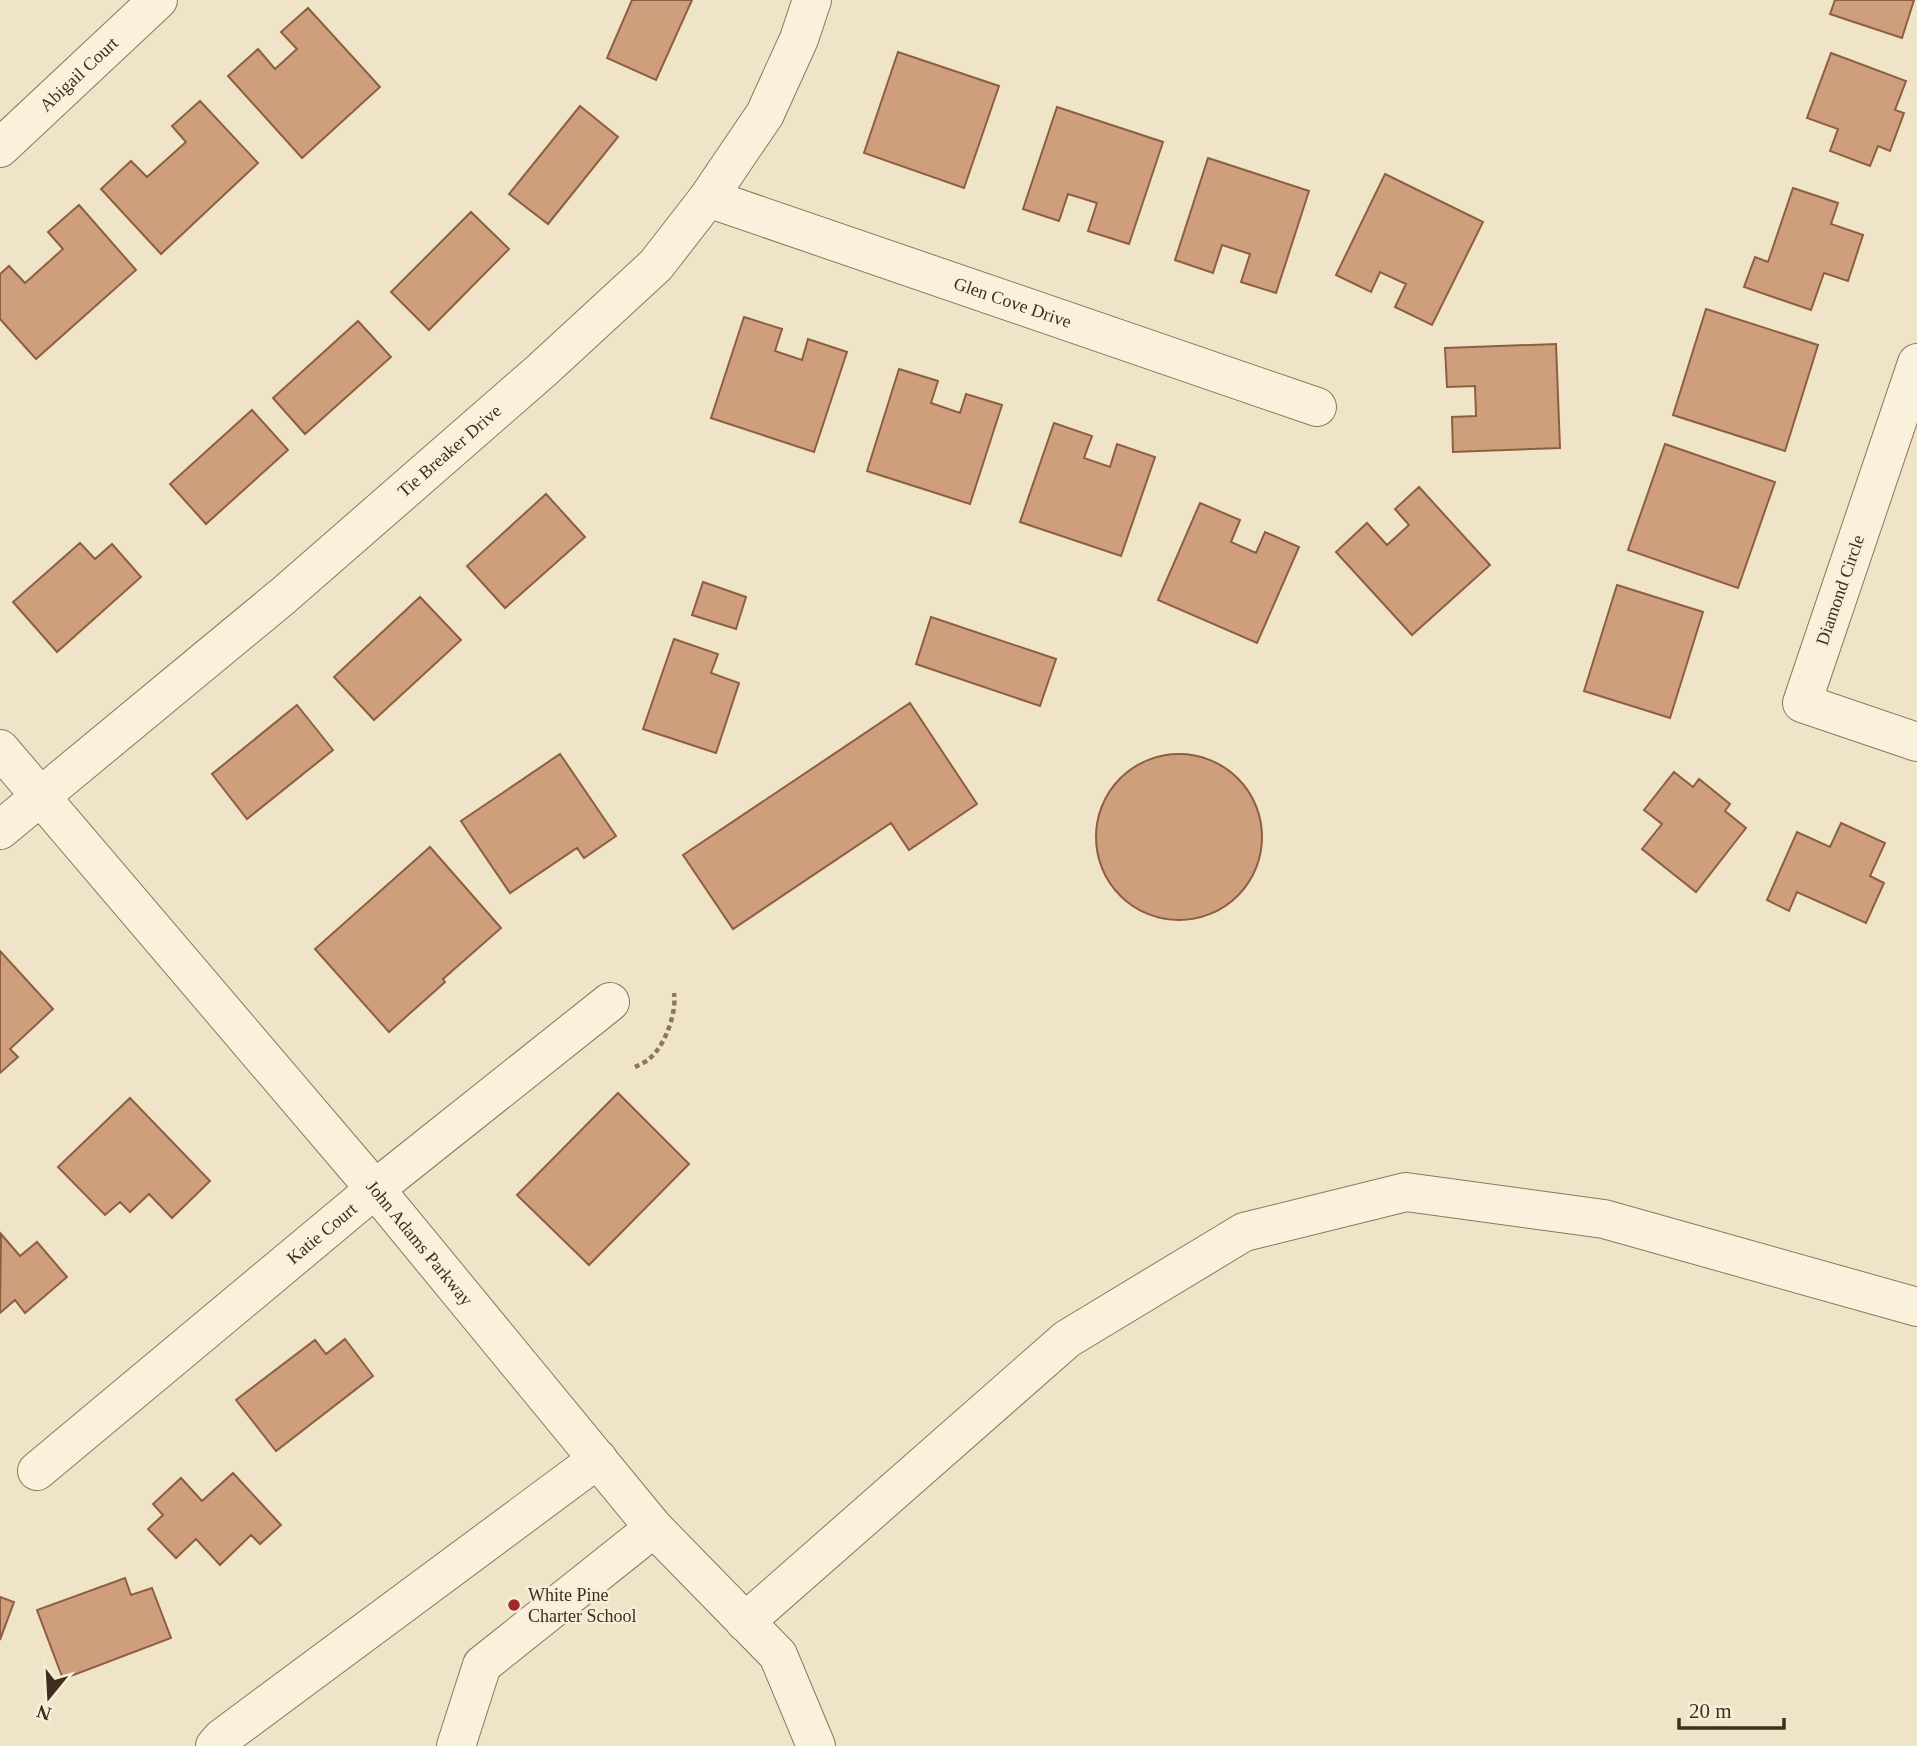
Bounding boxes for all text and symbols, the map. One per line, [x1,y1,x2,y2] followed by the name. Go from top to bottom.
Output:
[36,33,122,116] street label: Abigail Court
[951,273,1074,332] street label: Glen Cove Drive
[394,400,505,501] street label: Tie Breaker Drive
[1812,532,1868,648] street label: Diamond Circle
[362,1176,477,1310] street label: John Adams Parkway
[283,1199,361,1268] street label: Katie Court
[528,1585,636,1626] place label: White Pine Charter School
[506,1597,522,1613] marker: White Pine Charter School
[14,1662,84,1732] north arrow
[1679,1686,1784,1730] scale bar
[1689,1699,1732,1723] text: 20 m
[34,1701,54,1725] text: N

